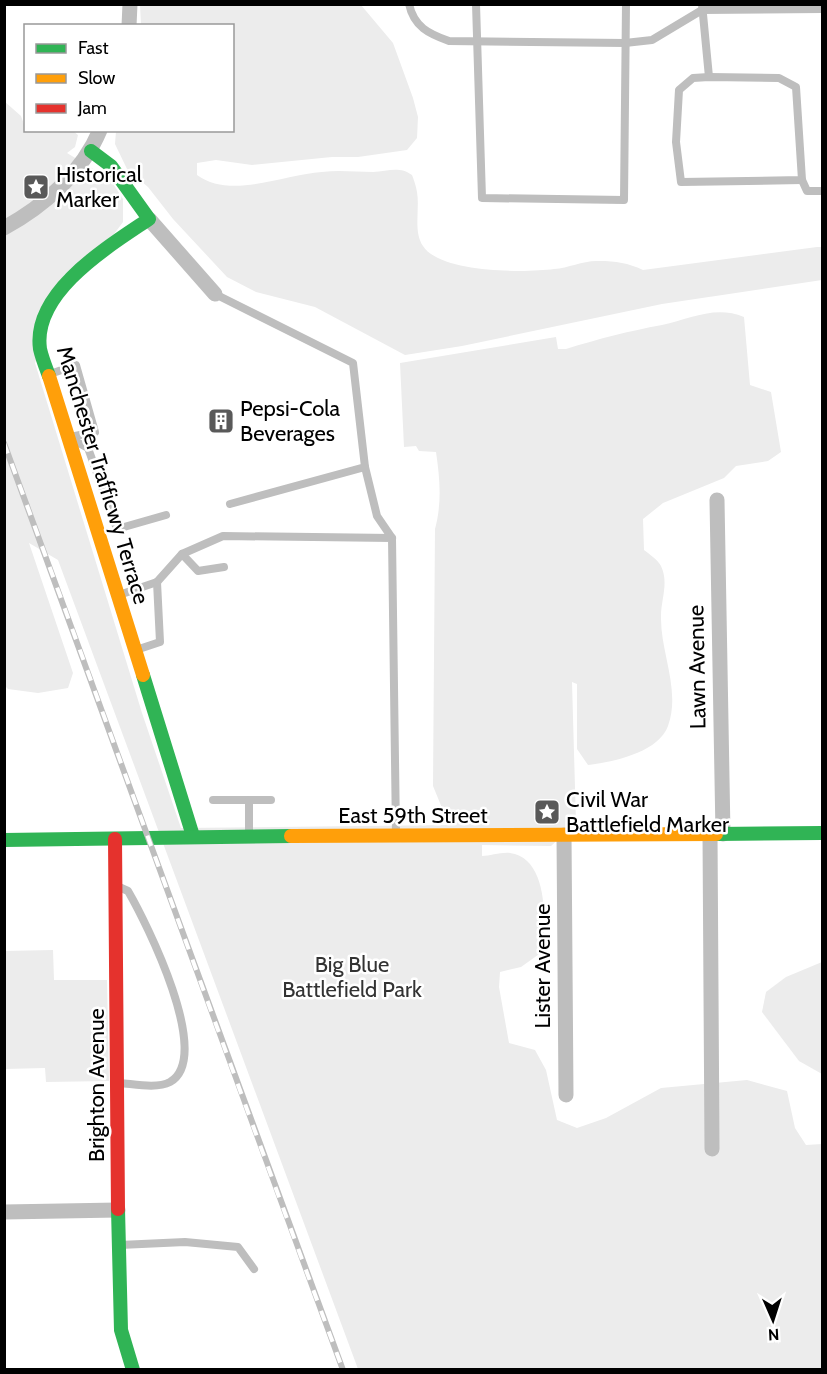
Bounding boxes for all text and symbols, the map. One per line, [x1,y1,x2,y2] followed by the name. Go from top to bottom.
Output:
[24,24,234,132] legend
[78,37,109,59] text: Fast
[78,67,115,89] text: Slow
[77,97,107,119] text: Jam
[56,161,143,213] place label: Historical Marker
[21,172,51,202] place icon: Historical Marker
[51,343,155,607] street label: Manchester Trafficwy Terrace
[240,395,340,447] place label: Pepsi-Cola Beverages
[206,406,236,436] building icon: Pepsi-Cola Beverages
[682,605,712,729] street label: Lawn Avenue
[566,786,729,838] place label: Civil War Battlefield Marker
[532,797,562,827] place icon: Civil War Battlefield Marker
[338,802,488,829] street label: East 59th Street
[529,903,556,1029] street label: Lister Avenue
[282,951,422,1003] park label: Big Blue Battlefield Park
[83,1008,110,1162] street label: Brighton Avenue
[743,1290,803,1350] north arrow
[768,1325,780,1344] text: N

